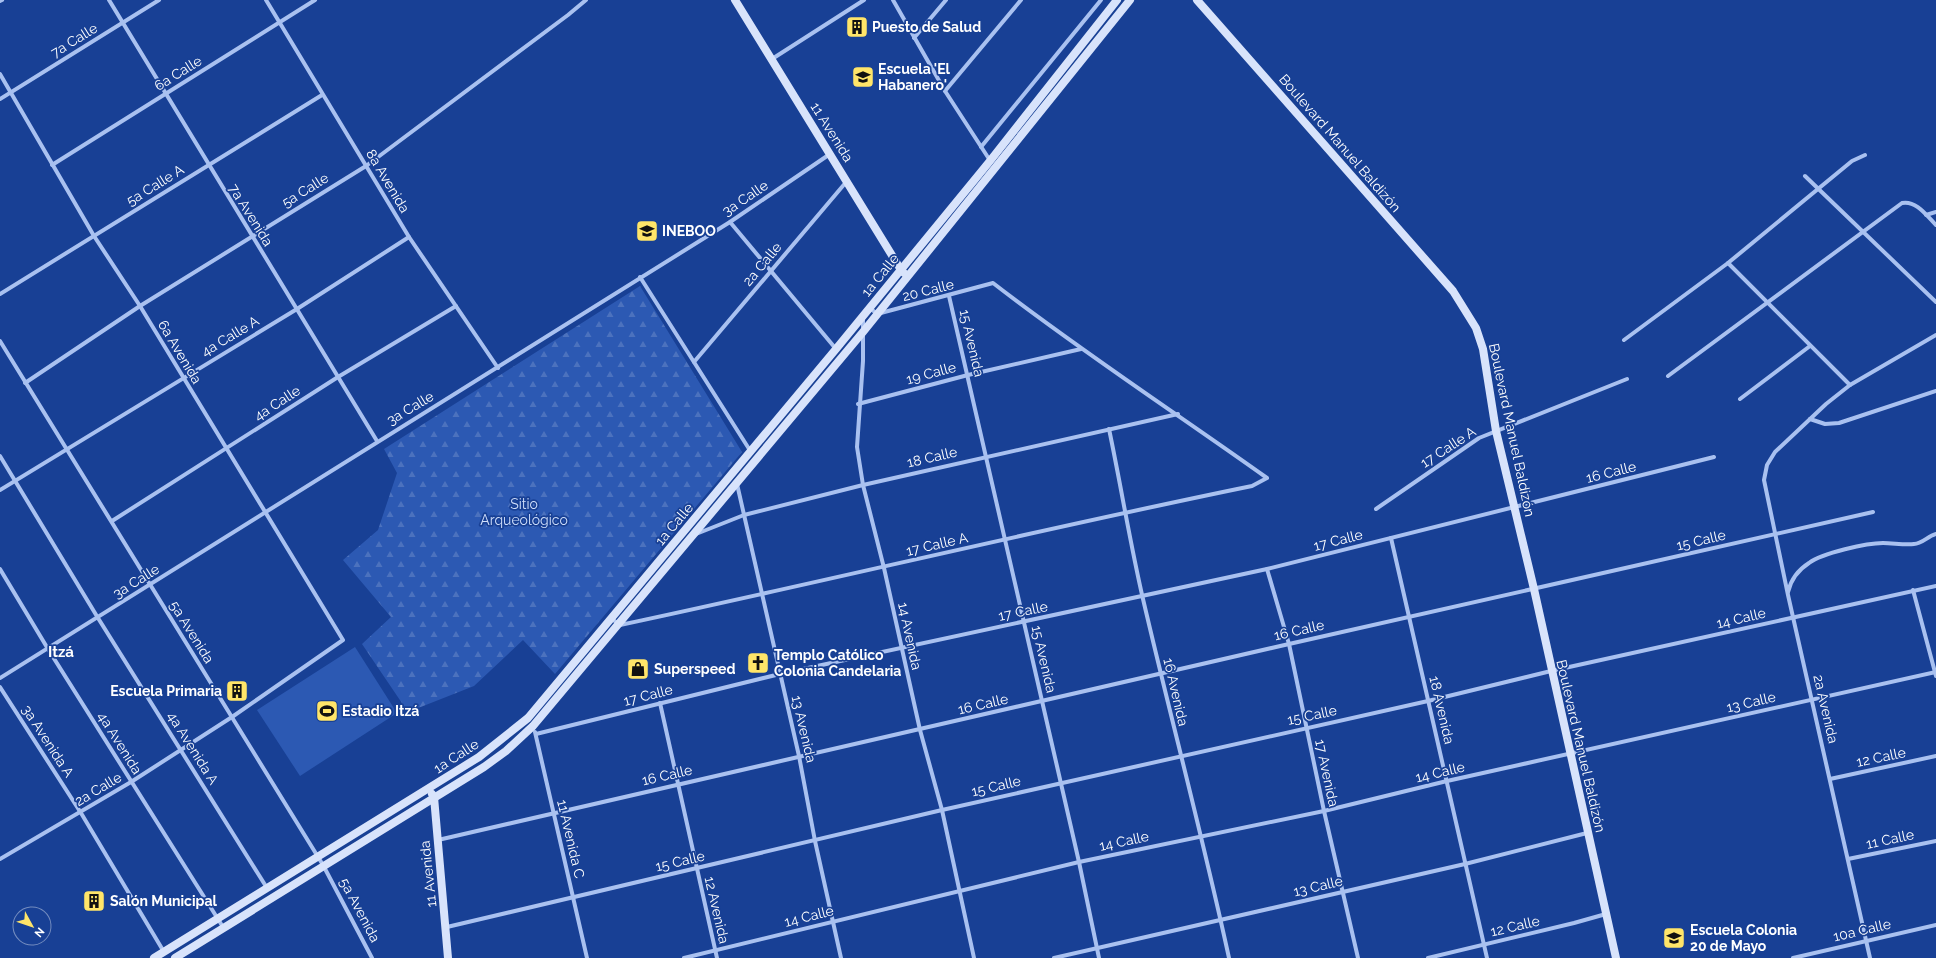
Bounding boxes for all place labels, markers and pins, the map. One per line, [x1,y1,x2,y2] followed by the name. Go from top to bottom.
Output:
[844,14,870,40] building icon: Puesto de Salud
[872,19,981,35] place label: Puesto de Salud
[878,61,951,93] place label: Escuela 'El Habanero'
[850,64,876,90] school or university icon: Escuela 'El Habanero'
[634,218,660,244] school or university icon: INEBOO
[662,223,716,239] place label: INEBOO
[774,647,901,679] place label: Templo Católico Colonia Candelaria
[745,650,771,676] church icon: Templo Católico Colonia Candelaria
[625,656,651,682] shop icon: Superspeed
[654,661,735,677] place label: Superspeed
[224,678,250,704] building icon: Escuela Primaria
[110,683,222,699] place label: Escuela Primaria
[314,698,340,724] sports icon: Estadio Itzá
[342,703,419,719] place label: Estadio Itzá
[81,888,107,914] building icon: Salón Municipal
[110,893,217,909] place label: Salón Municipal
[1690,922,1797,954] place label: Escuela Colonia 20 de Mayo
[1661,925,1687,951] school or university icon: Escuela Colonia 20 de Mayo

